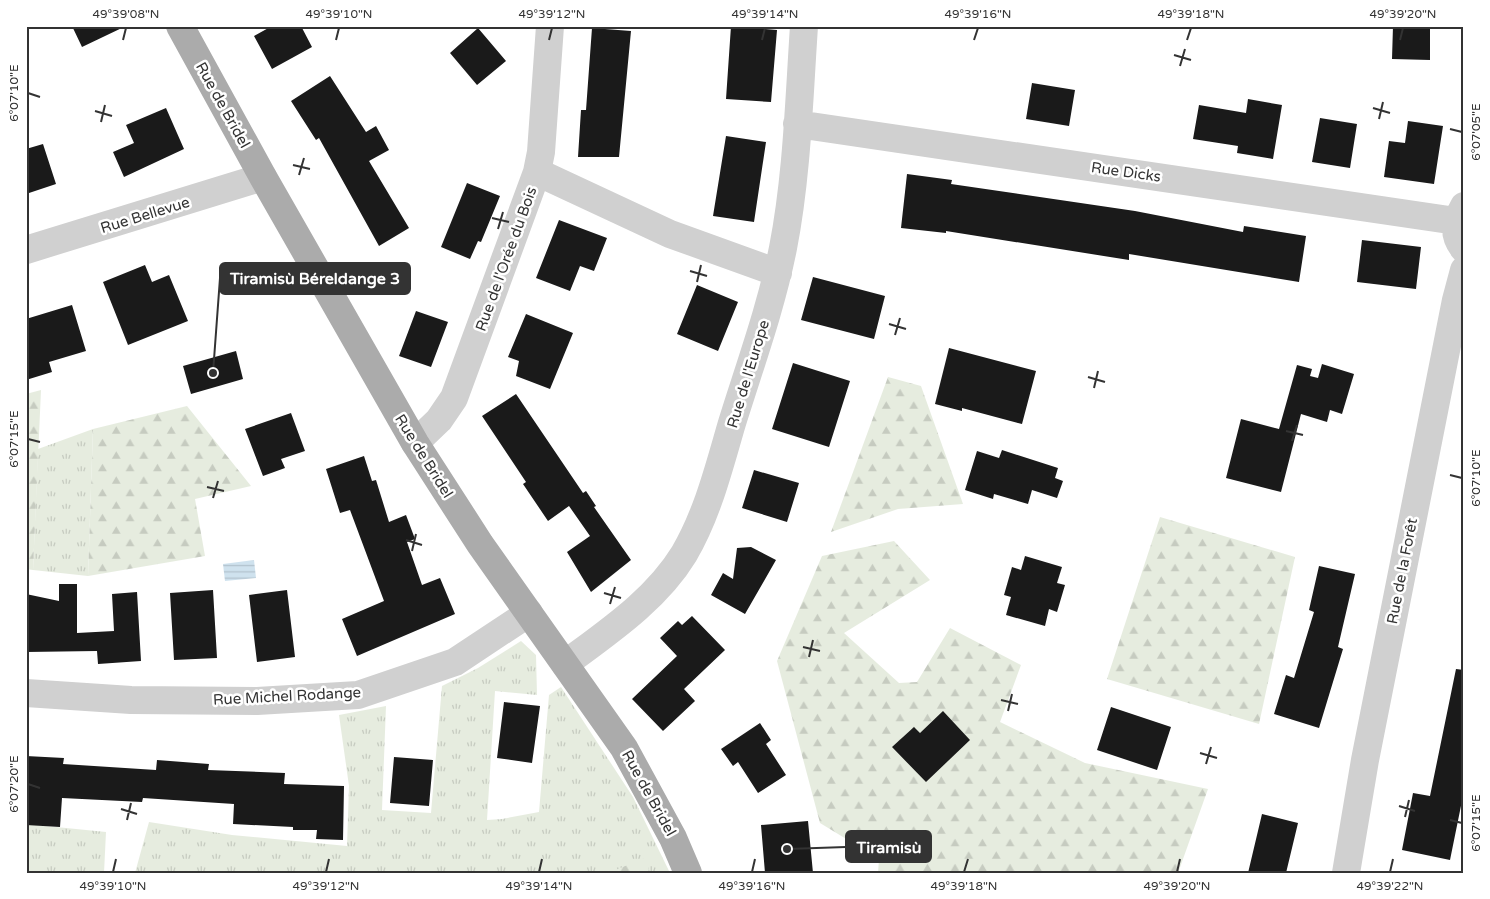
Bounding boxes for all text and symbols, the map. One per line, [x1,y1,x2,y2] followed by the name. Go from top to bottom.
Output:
[93,7,160,21] text: 49°39'08"N
[306,7,373,21] text: 49°39'10"N
[519,7,586,21] text: 49°39'12"N
[732,7,799,21] text: 49°39'14"N
[945,7,1012,21] text: 49°39'16"N
[1158,7,1225,21] text: 49°39'18"N
[1370,7,1437,21] text: 49°39'20"N
[192,59,254,151] street label: Rue de Bridel
[7,64,21,122] text: 6°07'10"E
[1469,103,1483,161] text: 6°07'05"E
[1090,158,1162,186] street label: Rue Dicks
[471,184,541,334] street label: Rue de l'Orée du Bois
[98,193,192,237] street label: Rue Bellevue
[220,263,410,294] callout: Tiramisù Béreldange 3
[229,269,400,289] text: Tiramisù Béreldange 3
[723,318,773,430] street label: Rue de l'Europe
[7,410,21,468] text: 6°07'15"E
[391,411,457,501] street label: Rue de Bridel
[1469,449,1483,507] text: 6°07'10"E
[1383,516,1421,625] street label: Rue de la Forêt
[212,683,362,709] street label: Rue Michel Rodange
[618,747,680,839] street label: Rue de Bridel
[7,755,21,813] text: 6°07'20"E
[1469,794,1483,852] text: 6°07'15"E
[846,831,931,862] callout: Tiramisù
[856,838,921,858] text: Tiramisù
[80,879,147,893] text: 49°39'10"N
[293,879,360,893] text: 49°39'12"N
[506,879,573,893] text: 49°39'14"N
[719,879,786,893] text: 49°39'16"N
[931,879,998,893] text: 49°39'18"N
[1144,879,1211,893] text: 49°39'20"N
[1357,879,1424,893] text: 49°39'22"N

